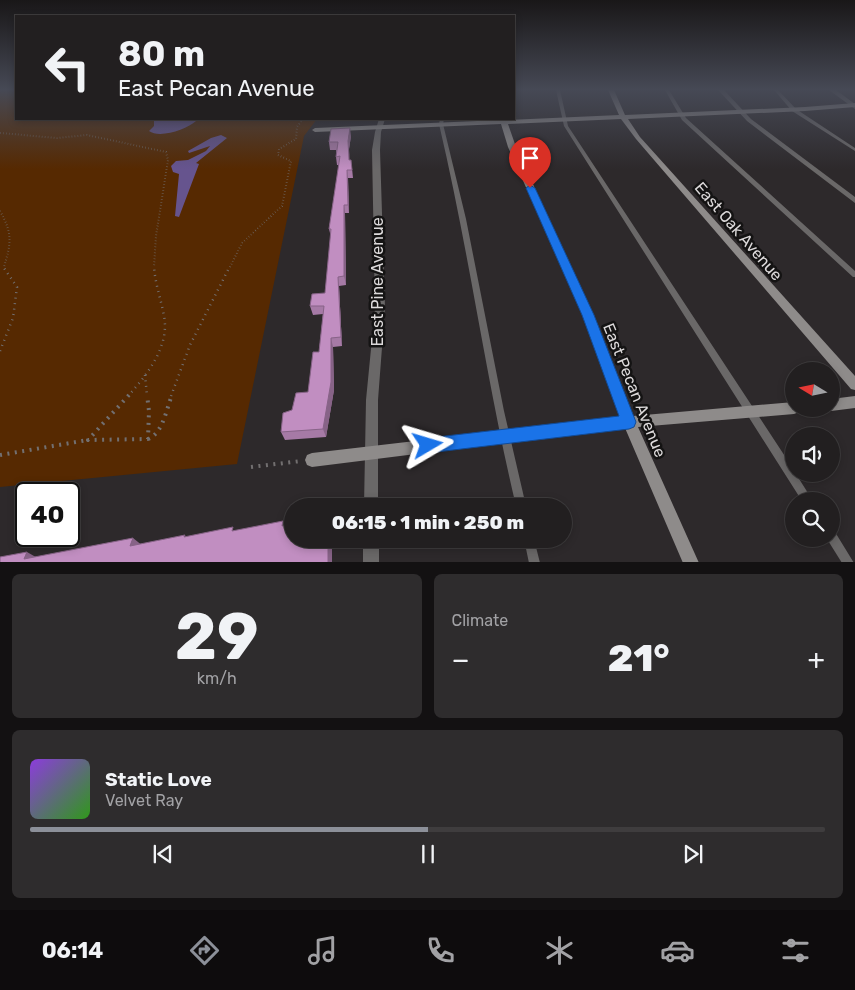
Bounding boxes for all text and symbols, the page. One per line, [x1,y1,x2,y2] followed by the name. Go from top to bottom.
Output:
[118,33,205,75] text: 80 m
[35,35,100,100] icon: left
[118,75,314,102] text: East Pecan Avenue
[509,137,551,188] pin
[516,144,544,172] icon: arrive
[691,178,787,284] street label: East Oak Avenue
[368,217,387,347] street label: East Pine Avenue
[599,320,670,460] street label: East Pecan Avenue
[785,362,840,418] north arrow
[785,362,840,547] map controls
[401,418,453,470] position arrow
[785,427,840,482] button: sound
[15,482,80,547] speed limit sign: 40
[785,492,840,547] button: search
[332,511,524,534] text: 06:15 · 1 min · 250 m
[175,598,259,675] text: 29
[452,611,508,630] text: Climate
[608,635,669,681] text: 21°
[452,643,470,676] text: −
[808,643,825,676] text: +
[197,669,237,688] text: km/h
[105,768,212,791] text: Static Love
[105,791,183,810] text: Velvet Ray
[149,840,177,868] icon: previous
[414,840,442,868] icon: pause
[679,840,707,868] icon: next
[187,933,222,968] icon: directions
[305,933,340,968] icon: music
[423,933,458,968] icon: phone
[542,933,577,968] icon: climate
[660,933,695,968] icon: car
[778,933,813,968] icon: filters
[42,937,103,964] text: 06:14

